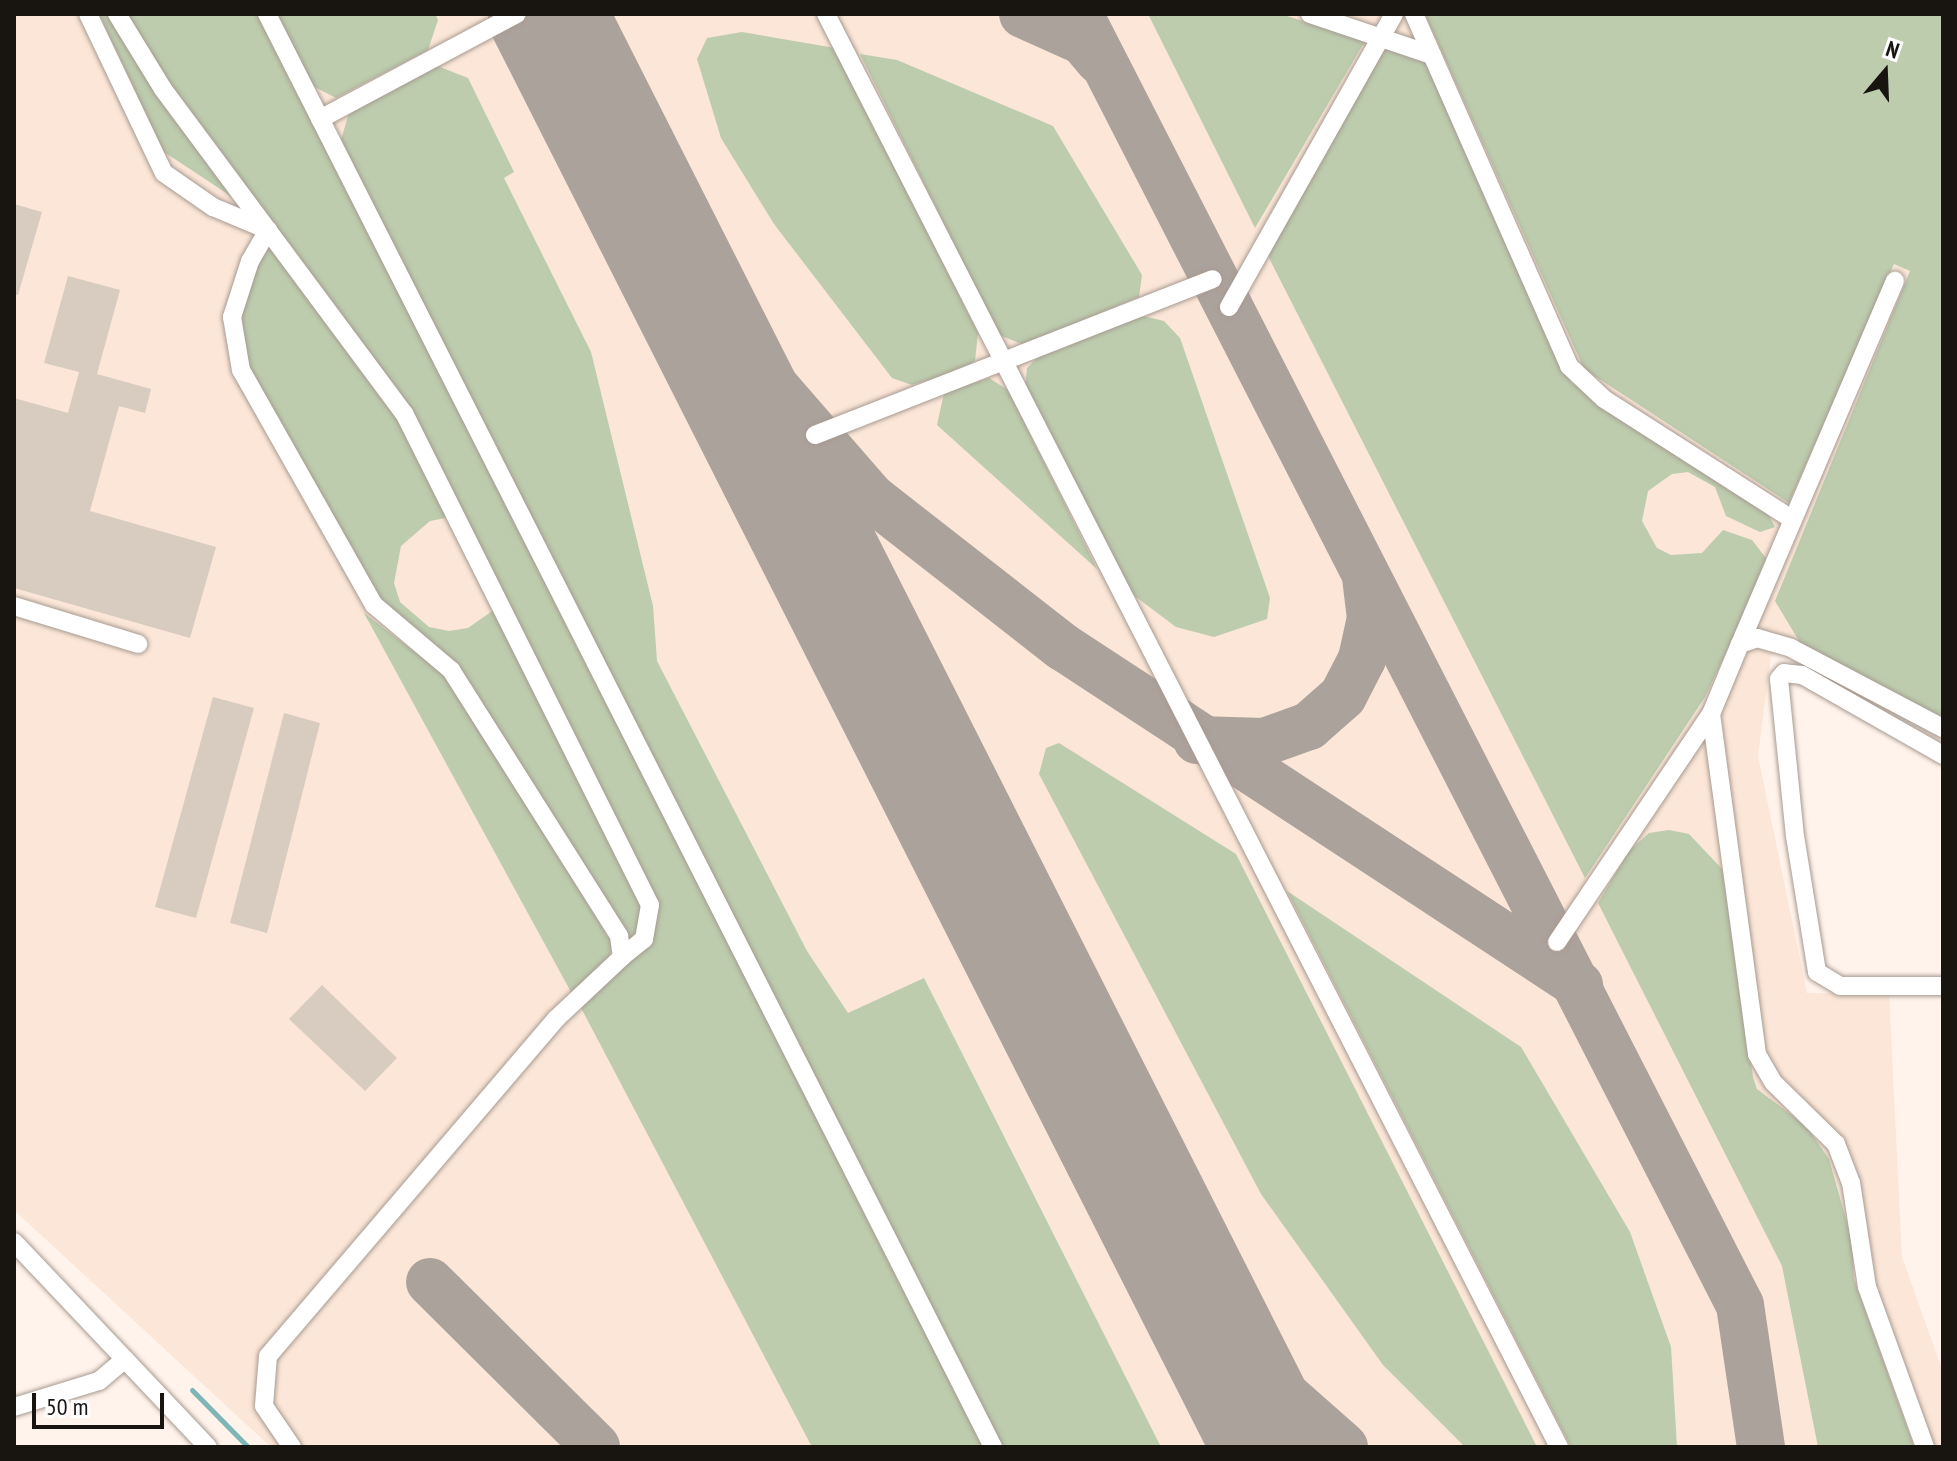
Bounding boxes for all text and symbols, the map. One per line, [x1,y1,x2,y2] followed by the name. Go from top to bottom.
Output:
[1845,32,1925,112] north arrow
[1883,34,1903,64] text: N
[36,1377,168,1427] scale bar
[46,1391,88,1422] text: 50 m

